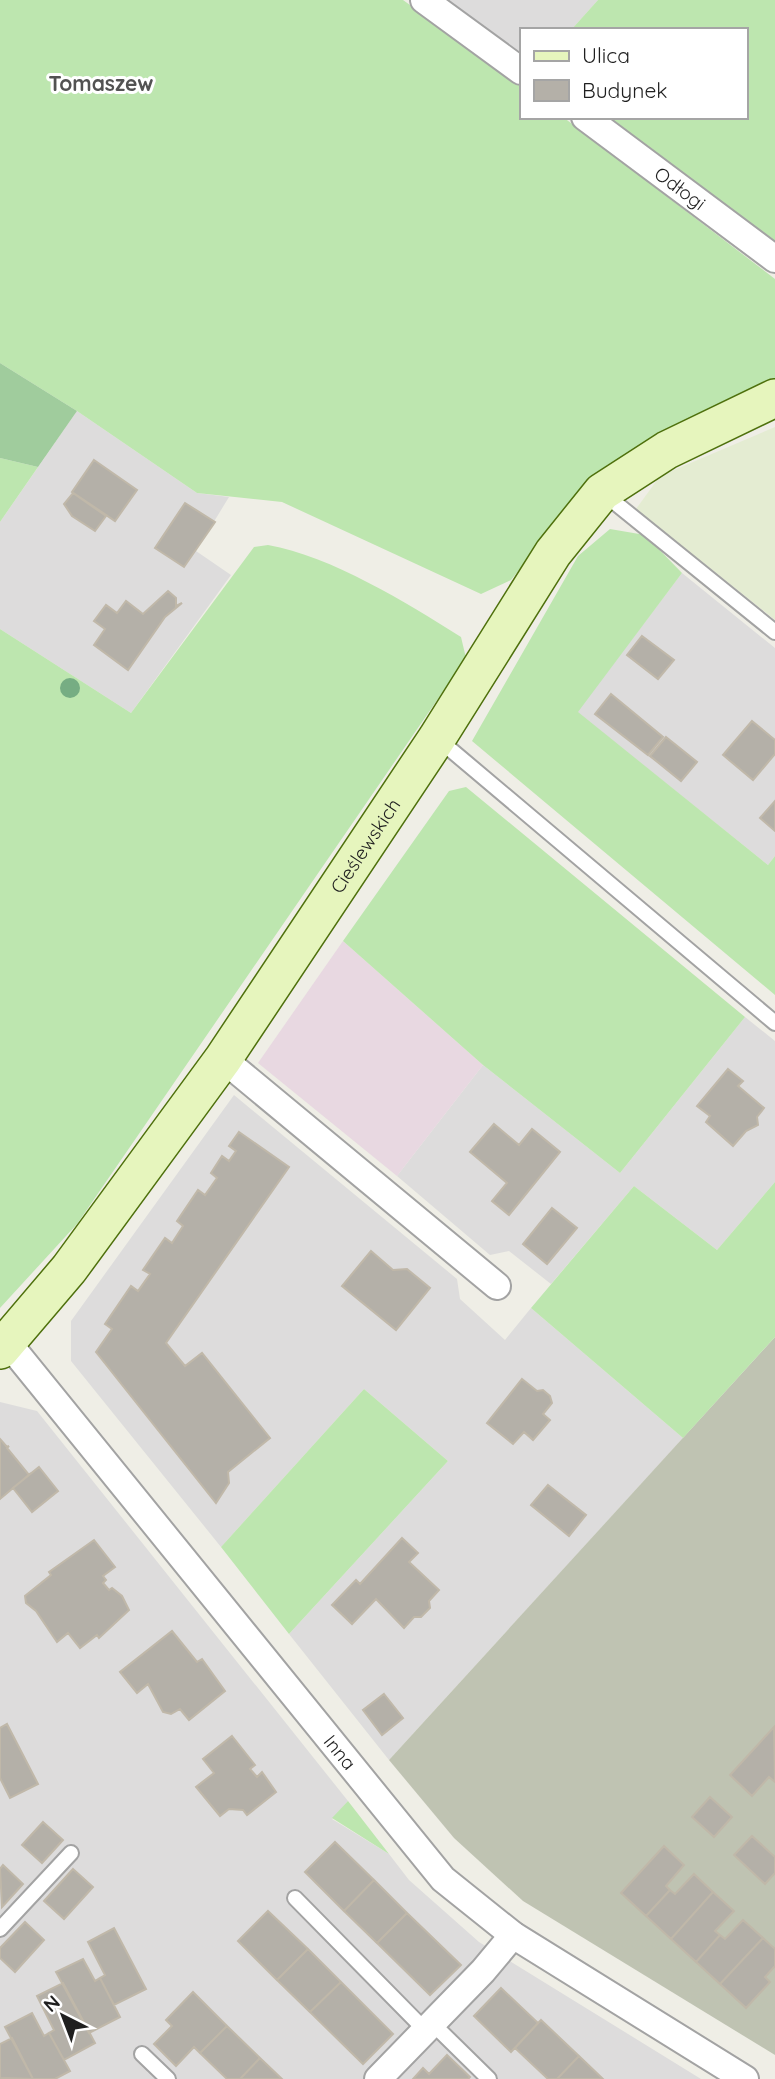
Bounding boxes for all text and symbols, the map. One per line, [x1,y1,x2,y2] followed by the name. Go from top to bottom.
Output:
[520,28,747,119] legend
[582,42,630,68] text: Ulica
[49,70,153,96] district label: Tomaszew
[582,77,668,103] text: Budynek
[650,161,711,215] street label: Odłogi
[325,794,405,898] street label: Cieślewskich
[319,1730,361,1775] street label: Inna
[28,1981,98,2051] north arrow
[38,1990,65,2017] text: N

